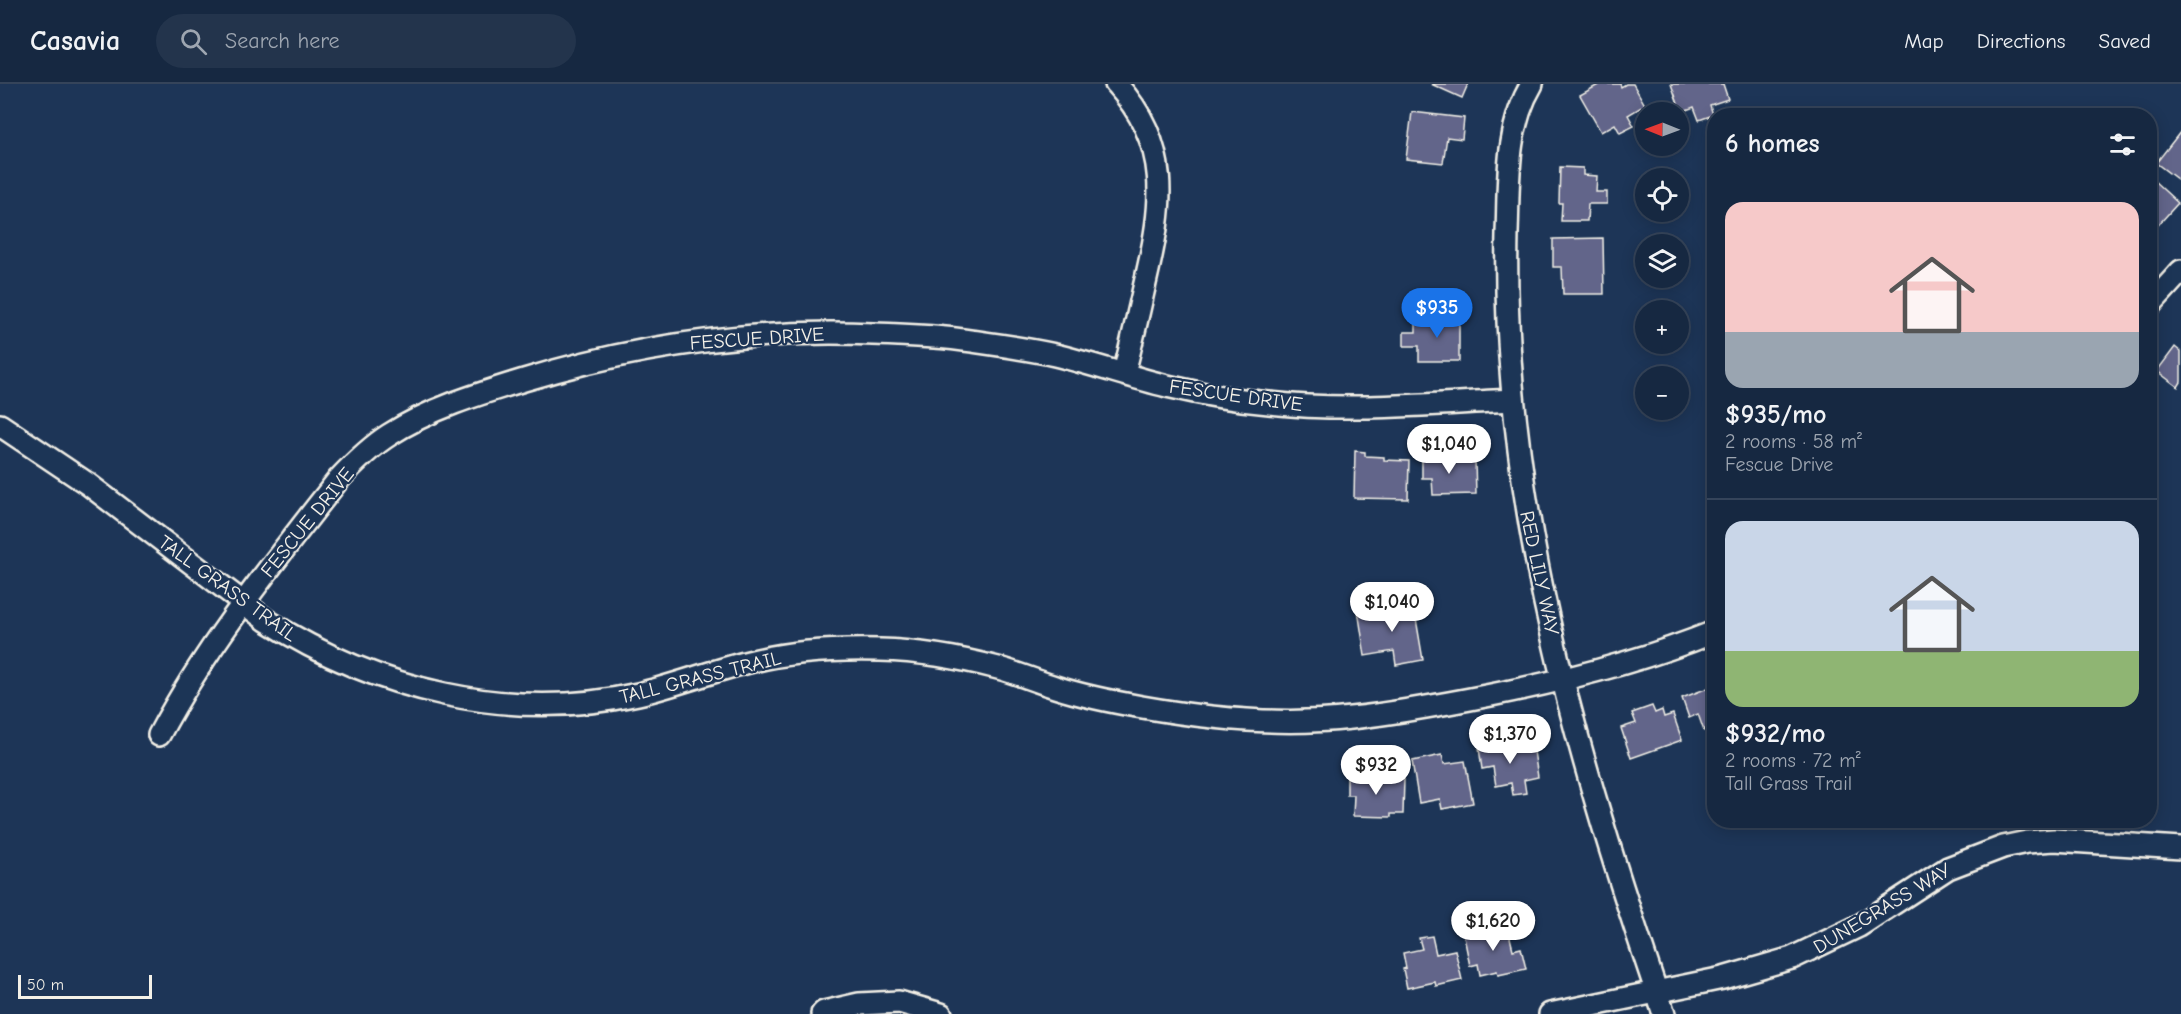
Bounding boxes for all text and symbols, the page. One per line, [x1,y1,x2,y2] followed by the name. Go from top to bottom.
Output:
[156,14,576,68] search box
[30,25,120,57] text: Casavia
[177,25,210,58] icon: search
[225,28,340,54] text: Search here
[1904,29,1944,53] text: Map
[1977,29,2066,53] text: Directions
[2099,29,2151,53] text: Saved
[1635,102,1689,156] north arrow
[1635,102,1689,420] map controls
[2106,128,2139,161] icon: filters
[1725,129,1820,159] text: 6 homes
[1635,168,1689,222] button: locate
[1635,234,1689,288] button: layers
[1878,241,1986,349] icon: home
[1401,288,1473,339] pin: $935
[1416,296,1458,319] text: $935
[1635,300,1689,354] button: +
[689,322,825,355] street label: FESCUE DRIVE
[1635,366,1689,420] button: −
[1168,375,1304,416] street label: FESCUE DRIVE
[1725,400,1826,430] text: $935/mo
[1400,424,1498,475] pin: $1,040
[1725,430,1862,453] text: 2 rooms · 58 m²
[1421,432,1477,455] text: $1,040
[1725,453,1833,476] text: Fescue Drive
[256,463,359,582] street label: FESCUE DRIVE
[1515,509,1564,638] street label: RED LILY WAY
[154,530,301,646] street label: TALL GRASS TRAIL
[1878,560,1986,668] icon: home
[1343,582,1441,633] pin: $1,040
[1364,590,1420,613] text: $1,040
[617,646,783,709] street label: TALL GRASS TRAIL
[1461,714,1559,765] pin: $1,370
[1725,719,1826,749] text: $932/mo
[1483,722,1537,745] text: $1,370
[1340,745,1412,796] pin: $932
[1725,749,1861,772] text: 2 rooms · 72 m²
[1355,753,1397,776] text: $932
[1725,772,1852,795] text: Tall Grass Trail
[1809,858,1955,959] street label: DUNEGRASS WAY
[1444,901,1542,952] pin: $1,620
[1465,909,1521,932] text: $1,620
[18,972,152,1000] scale bar
[27,976,64,994] text: 50 m

